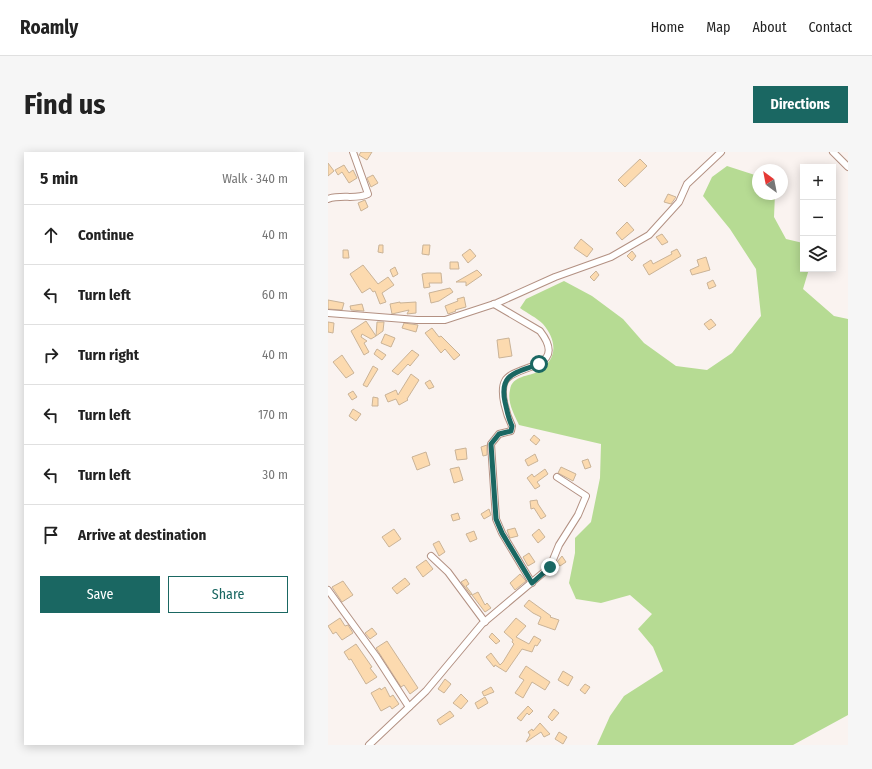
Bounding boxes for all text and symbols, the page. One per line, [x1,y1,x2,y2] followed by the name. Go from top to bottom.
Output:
[20,16,78,39] text: Roamly
[651,19,684,36] text: Home
[706,19,730,36] text: Map
[752,19,787,36] text: About
[809,19,852,36] text: Contact
[753,86,848,123] button: Directions
[24,88,106,121] text: Find us
[752,164,788,200] north arrow
[800,164,836,272] map controls
[800,164,836,200] button: +
[40,168,78,189] text: 5 min
[222,171,288,186] text: Walk · 340 m
[800,200,836,236] button: −
[40,224,62,246] icon: ahead
[78,226,134,244] text: Continue
[262,227,288,242] text: 40 m
[800,236,836,272] button: layers
[40,284,62,306] icon: left
[78,286,131,304] text: Turn left
[262,287,288,302] text: 60 m
[40,344,62,366] icon: right
[78,346,139,364] text: Turn right
[262,347,288,362] text: 40 m
[530,355,548,373] route start
[40,404,62,426] icon: left
[78,406,131,424] text: Turn left
[258,407,288,422] text: 170 m
[40,464,62,486] icon: left
[78,466,131,484] text: Turn left
[262,467,288,482] text: 30 m
[40,524,62,546] icon: arrive
[78,526,206,544] text: Arrive at destination
[541,558,559,576] route end
[40,576,160,613] button: Save
[168,576,288,613] button: Share

